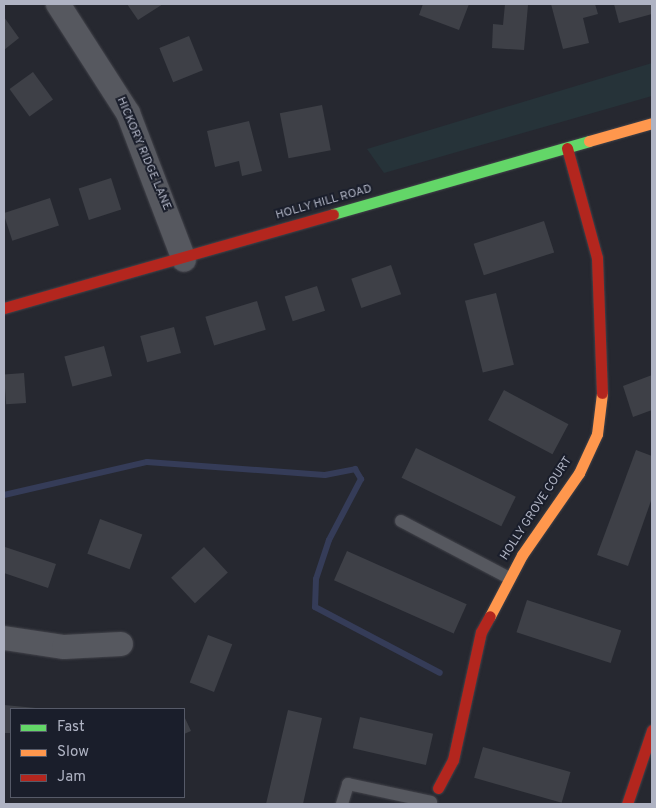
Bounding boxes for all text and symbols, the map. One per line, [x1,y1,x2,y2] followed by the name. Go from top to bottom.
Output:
[113,95,173,213] street label: HICKORY RIDGE LANE
[274,182,374,224] street label: HOLLY HILL ROAD
[498,454,576,564] street label: HOLLY GROVE COURT
[10,708,185,798] legend
[57,718,85,737] text: Fast
[57,743,89,762] text: Slow
[57,768,86,787] text: Jam

